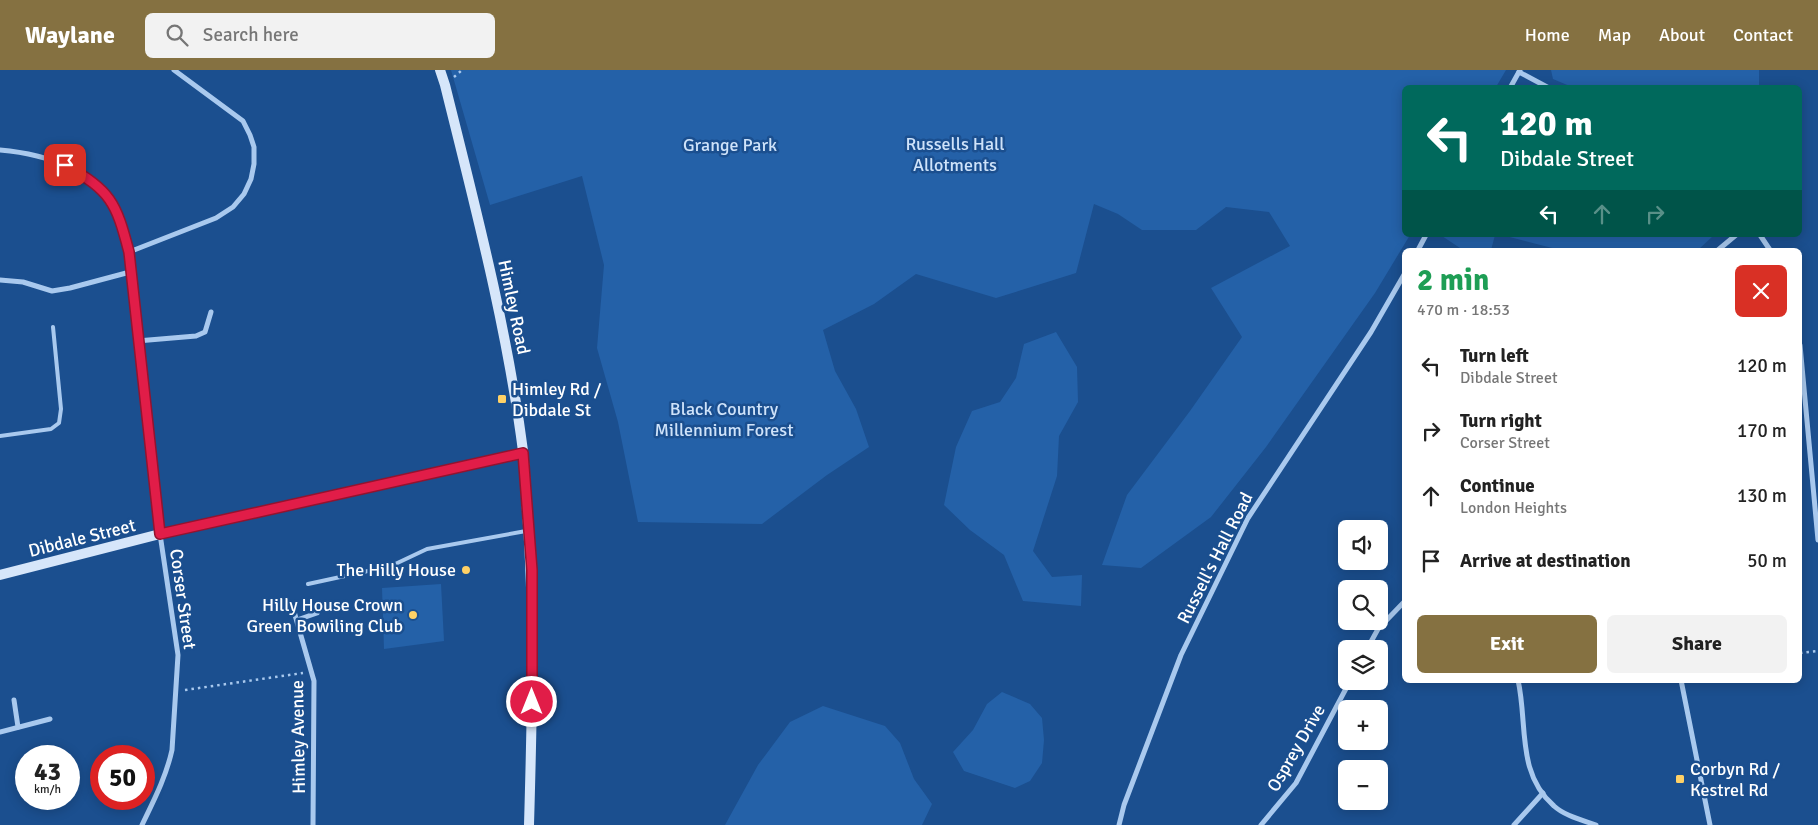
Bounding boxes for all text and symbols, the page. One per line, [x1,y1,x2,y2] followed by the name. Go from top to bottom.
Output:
[145,13,495,58] search box
[25,20,115,50] text: Waylane
[163,21,191,49] icon: search
[203,23,299,47] text: Search here
[1525,24,1570,46] text: Home
[1598,24,1631,46] text: Map
[1659,24,1705,46] text: About
[1733,24,1793,46] text: Contact
[1500,102,1593,145] text: 120 m
[1417,105,1482,170] icon: left
[906,133,1004,176] park label: Russells Hall Allotments
[683,134,777,156] park label: Grange Park
[44,144,86,186] pin
[1500,145,1634,172] text: Dibdale Street
[51,151,79,179] icon: arrive
[1535,200,1563,228] icon: left
[1588,200,1616,228] icon: ahead
[1641,200,1669,228] icon: right
[493,258,535,356] street label: Himley Road
[1417,262,1489,299] text: 2 min
[1735,265,1787,317] button: close
[1417,300,1510,320] text: 470 m · 18:53
[1460,344,1529,368] text: Turn left
[1417,352,1445,380] icon: left
[1737,354,1787,378] text: 120 m
[1460,368,1558,388] text: Dibdale Street
[512,378,602,421] place label: Himley Rd / Dibdale St
[496,393,508,405] marker: Himley Rd / Dibdale St
[655,398,794,441] park label: Black Country Millennium Forest
[1460,409,1542,433] text: Turn right
[1417,417,1445,445] icon: right
[1737,419,1787,443] text: 170 m
[1460,433,1550,453] text: Corser Street
[1460,474,1535,498] text: Continue
[1417,482,1445,510] icon: ahead
[1737,484,1787,508] text: 130 m
[1172,489,1258,627] street label: Russell's Hall Road
[1460,498,1567,518] text: London Heights
[26,514,138,562] street label: Dibdale Street
[1338,520,1388,810] map controls
[1338,520,1388,570] button: sound
[165,547,201,651] street label: Corser Street
[1417,547,1445,575] icon: arrive
[1460,549,1631,573] text: Arrive at destination
[1747,549,1787,573] text: 50 m
[337,559,456,581] place label: The Hilly House
[460,564,472,576] marker: The Hilly House
[1338,580,1388,630] button: search
[247,594,403,637] place label: Hilly House Crown Green Bowiling Club
[407,609,419,621] marker: Hilly House Crown Green Bowiling Club
[1417,615,1597,673] button: Exit
[1607,615,1787,673] button: Share
[1338,640,1388,690] button: layers
[505,675,557,727] position arrow
[286,680,310,794] street label: Himley Avenue
[1338,700,1388,750] button: +
[1262,701,1330,795] street label: Osprey Drive
[90,745,155,810] speed limit sign: 50
[34,756,61,787] text: 43
[1690,758,1780,801] place label: Corbyn Rd / Kestrel Rd
[1338,760,1388,810] button: −
[1674,773,1686,785] marker: Corbyn Rd / Kestrel Rd
[34,782,61,797] text: km/h

